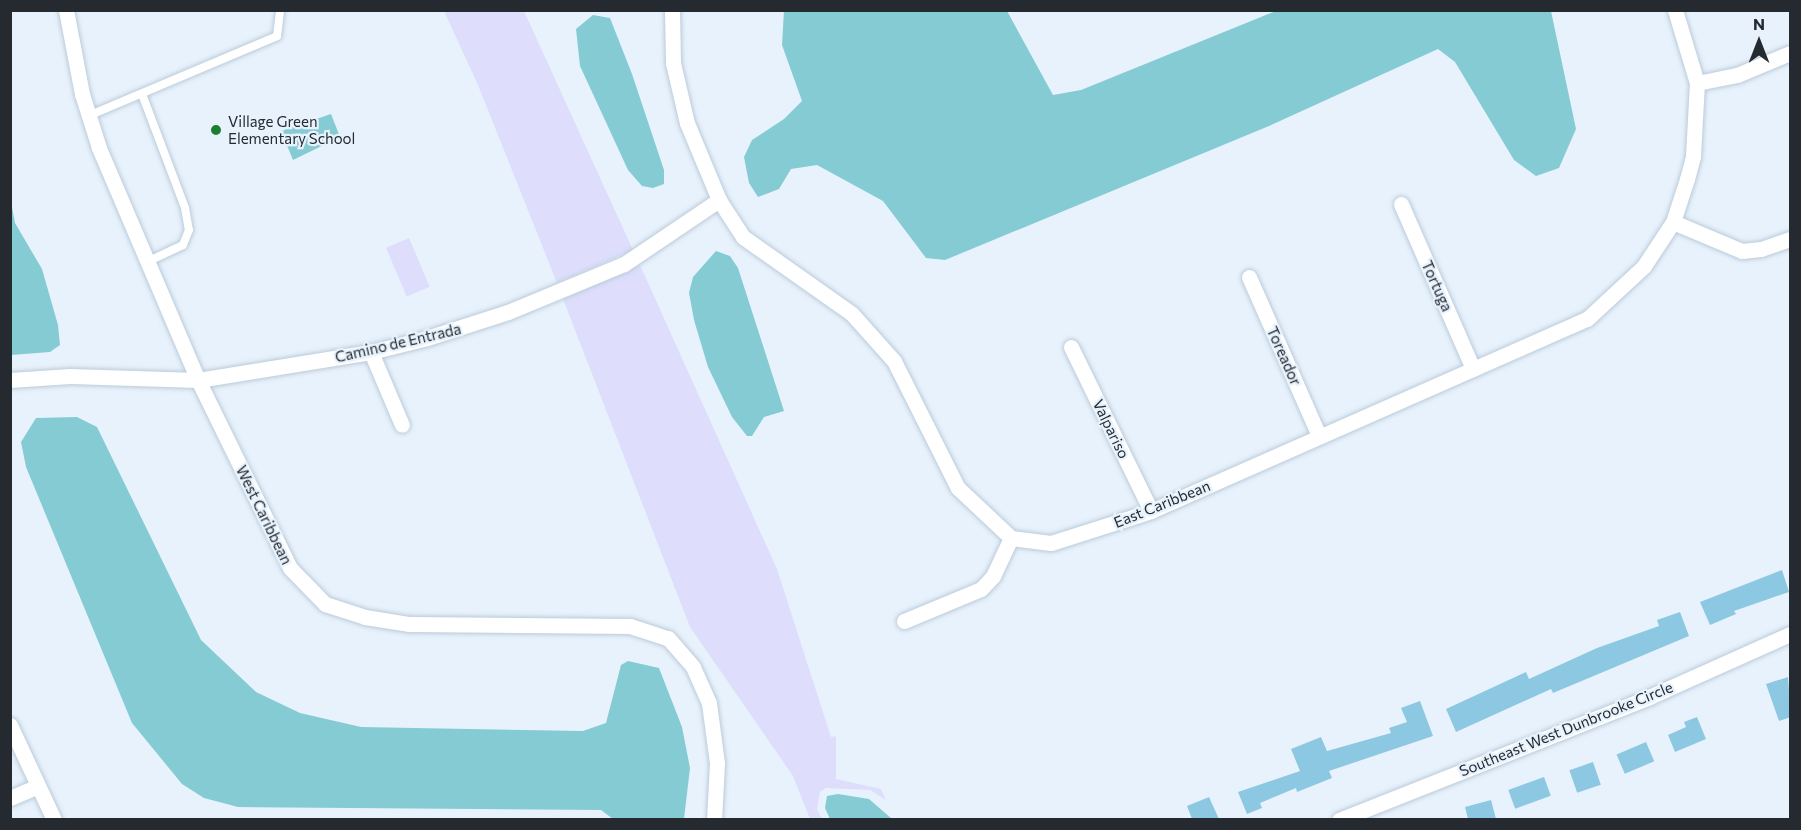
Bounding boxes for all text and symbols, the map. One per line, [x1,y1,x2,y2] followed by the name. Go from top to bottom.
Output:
[1729,12,1789,72] north arrow
[1753,14,1765,33] text: N
[228,112,355,147] place label: Village Green Elementary School
[209,123,223,137] marker: Village Green Elementary School
[1418,258,1456,314] street label: Tortuga
[333,320,463,366] street label: Camino de Entrada
[1263,324,1305,388] street label: Toreador
[1089,397,1133,461] street label: Valpariso
[232,463,296,567] street label: West Caribbean
[1111,476,1213,532] street label: East Caribbean
[1457,678,1675,780] street label: Southeast West Dunbrooke Circle

